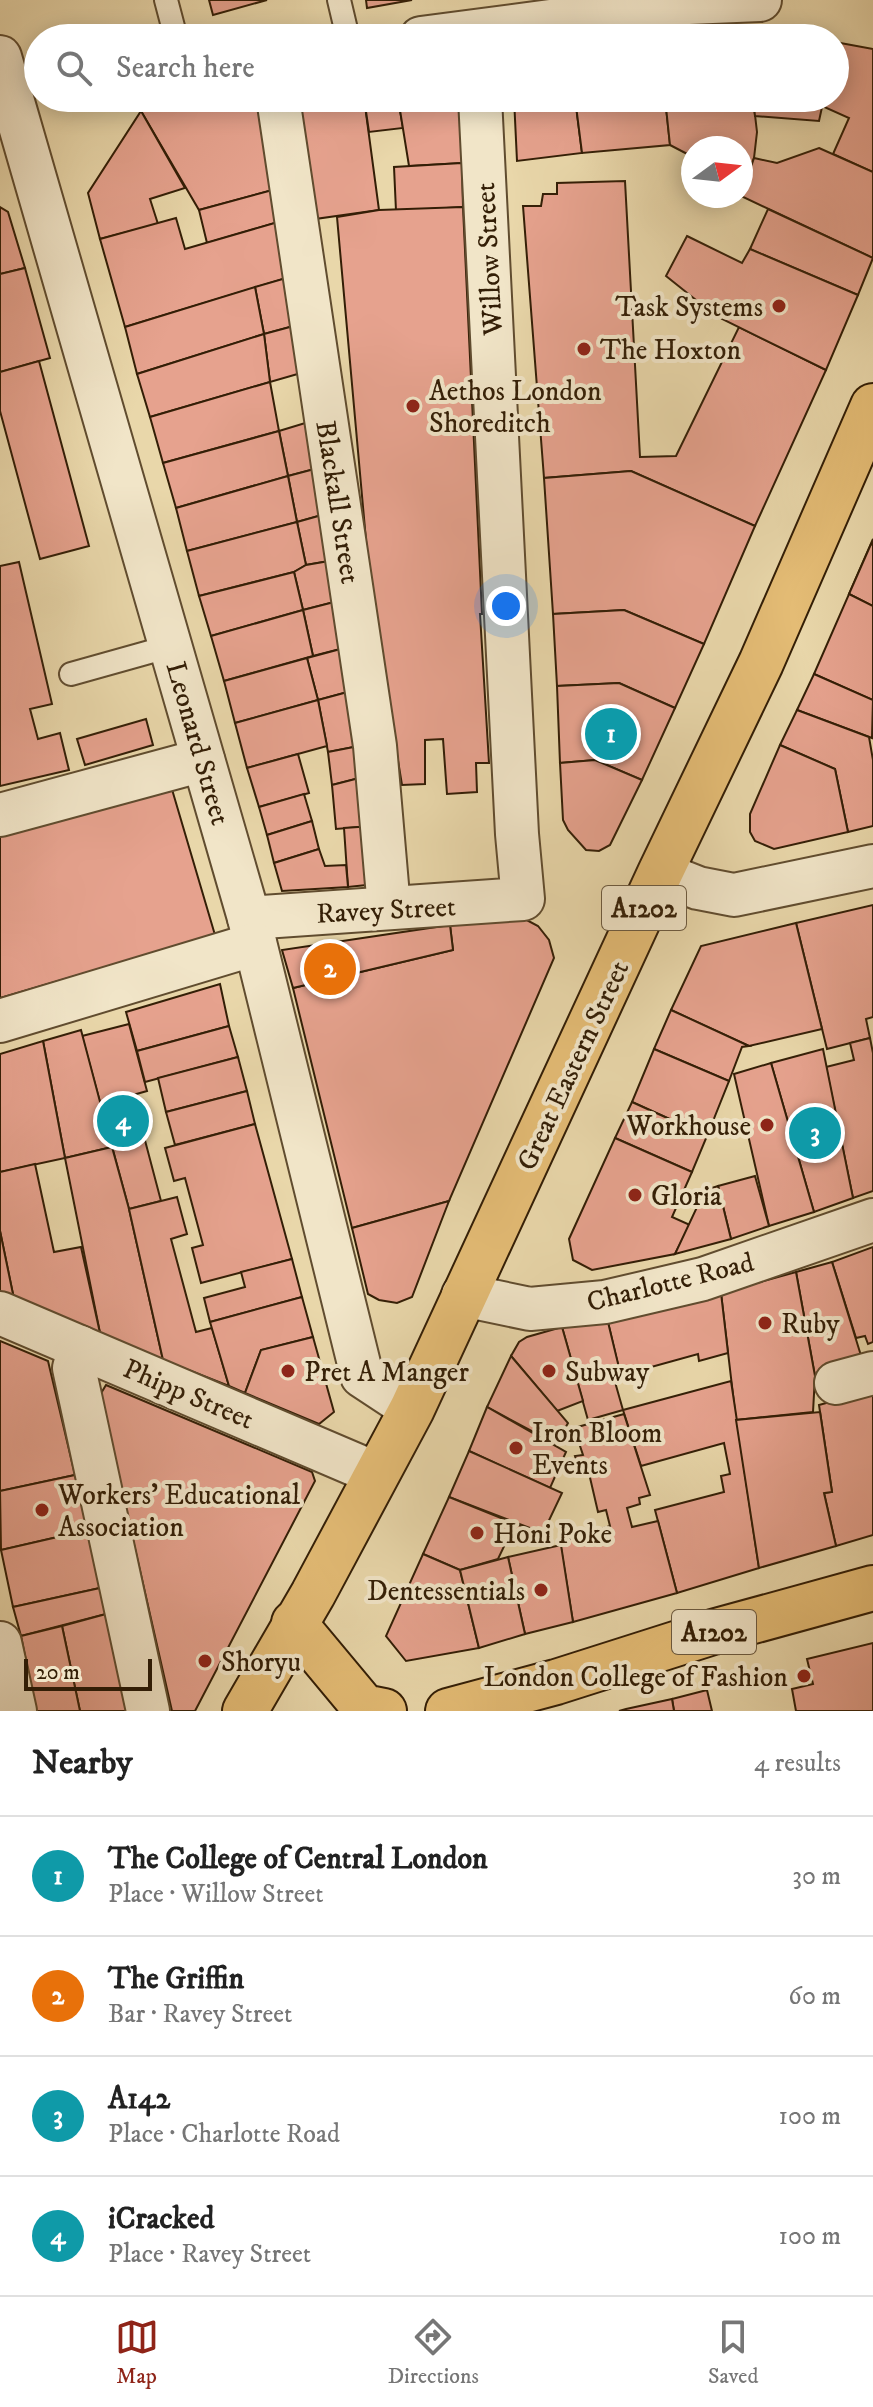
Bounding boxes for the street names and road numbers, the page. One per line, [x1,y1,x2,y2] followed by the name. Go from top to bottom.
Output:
[468,181,511,337] street label: Willow Street
[307,418,368,586] street label: Blackall Street
[158,658,238,829] street label: Leonard Street
[602,886,686,930] road number: A1202
[315,889,457,932] street label: Ravey Street
[509,955,637,1176] street label: Great Eastern Street
[583,1245,758,1320] street label: Charlotte Road
[118,1351,259,1438] street label: Phipp Street
[672,1610,756,1654] road number: A1202

